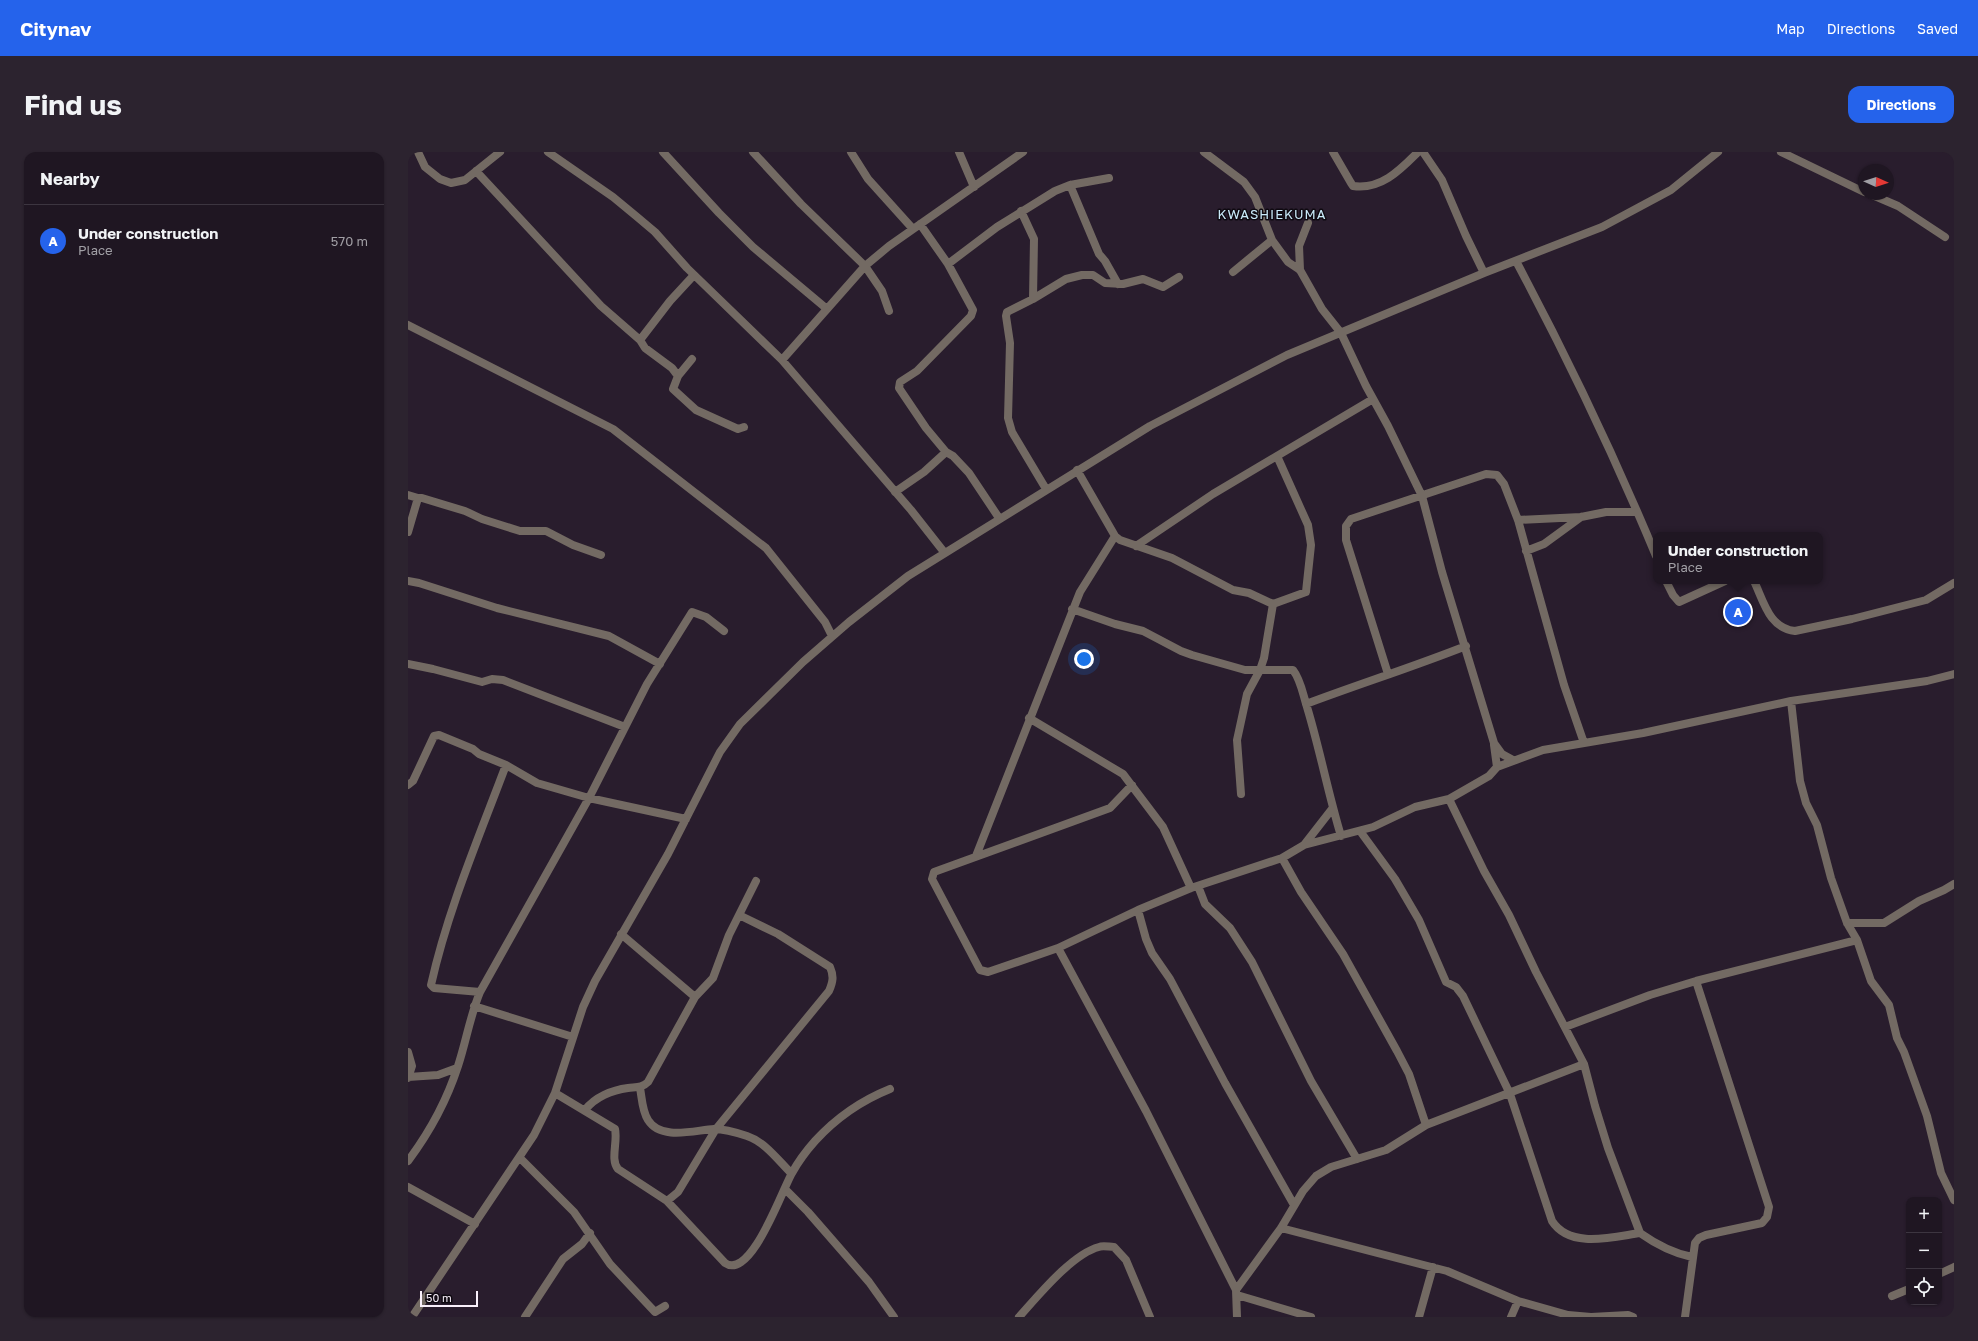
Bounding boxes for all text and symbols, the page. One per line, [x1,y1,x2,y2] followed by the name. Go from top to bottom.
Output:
[20,17,92,40] text: Citynav
[1776,20,1805,37] text: Map
[1827,20,1895,37] text: Directions
[1917,20,1958,37] text: Saved
[1848,86,1954,123] button: Directions
[24,88,122,121] text: Find us
[1858,164,1894,200] north arrow
[40,168,100,189] text: Nearby
[1218,206,1326,222] district label: KWASHIEKUMA
[78,224,218,242] text: Under construction
[48,233,58,249] text: A
[331,233,368,249] text: 570 m
[78,242,113,258] text: Place
[1653,532,1823,584] popup
[1668,541,1808,559] text: Under construction
[1668,559,1703,575] text: Place
[1725,597,1751,627] pin: A
[1074,649,1094,669] your location
[1906,1197,1942,1305] map controls
[1906,1197,1942,1233] button: +
[1906,1233,1942,1269] button: −
[1906,1269,1942,1305] button: locate
[420,1289,478,1308] scale bar
[426,1291,452,1304] text: 50 m

